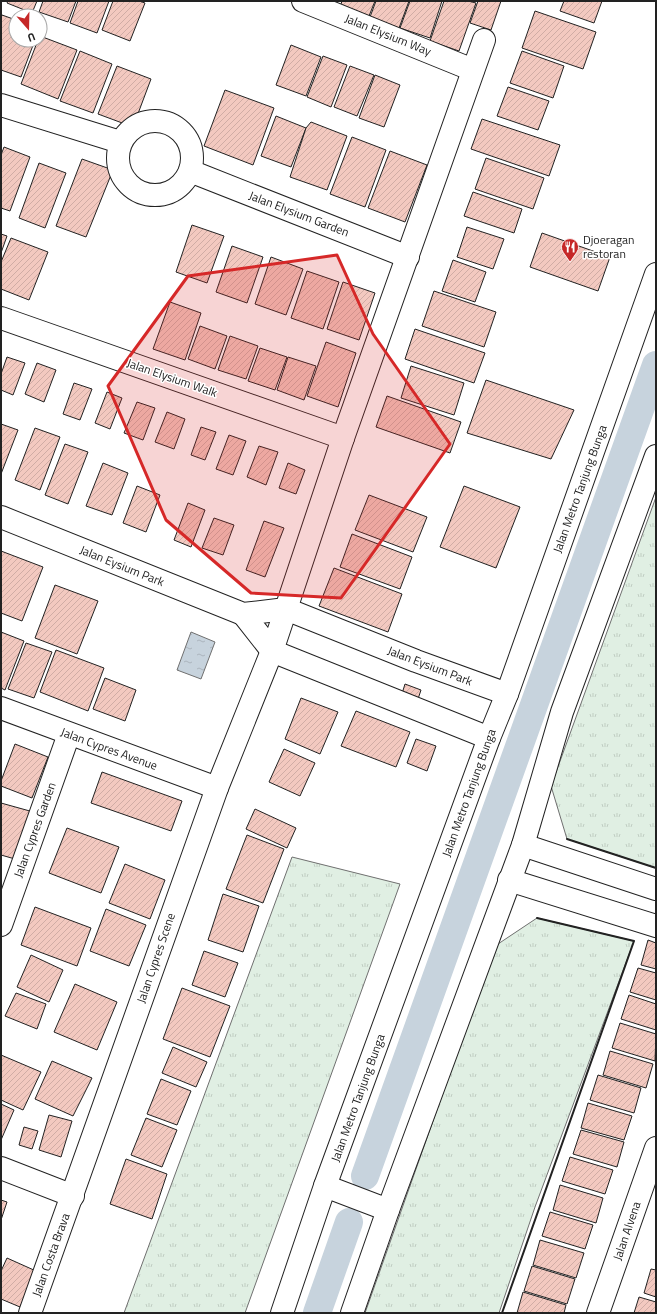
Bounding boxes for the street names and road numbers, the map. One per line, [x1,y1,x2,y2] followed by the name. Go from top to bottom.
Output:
[342,9,435,61] street label: Jalan Elysium Way
[246,186,352,241] street label: Jalan Elysium Garden
[124,353,220,402] street label: Jalan Elysium Walk
[548,422,612,555] street label: Jalan Metro Tanjung Bunga
[77,540,168,591] street label: Jalan Eysium Park
[385,641,476,691] street label: Jalan Eysium Park
[58,722,160,775] street label: Jalan Cypres Avenue
[437,726,501,859] street label: Jalan Metro Tanjung Bunga
[8,779,61,880] street label: Jalan Cypres Garden
[131,910,180,1006] street label: Jalan Cypres Scene
[326,1031,390,1164] street label: Jalan Metro Tanjung Bunga
[608,1199,646,1263] street label: Jalan Alvena
[27,1210,74,1299] street label: Jalan Costa Brava

